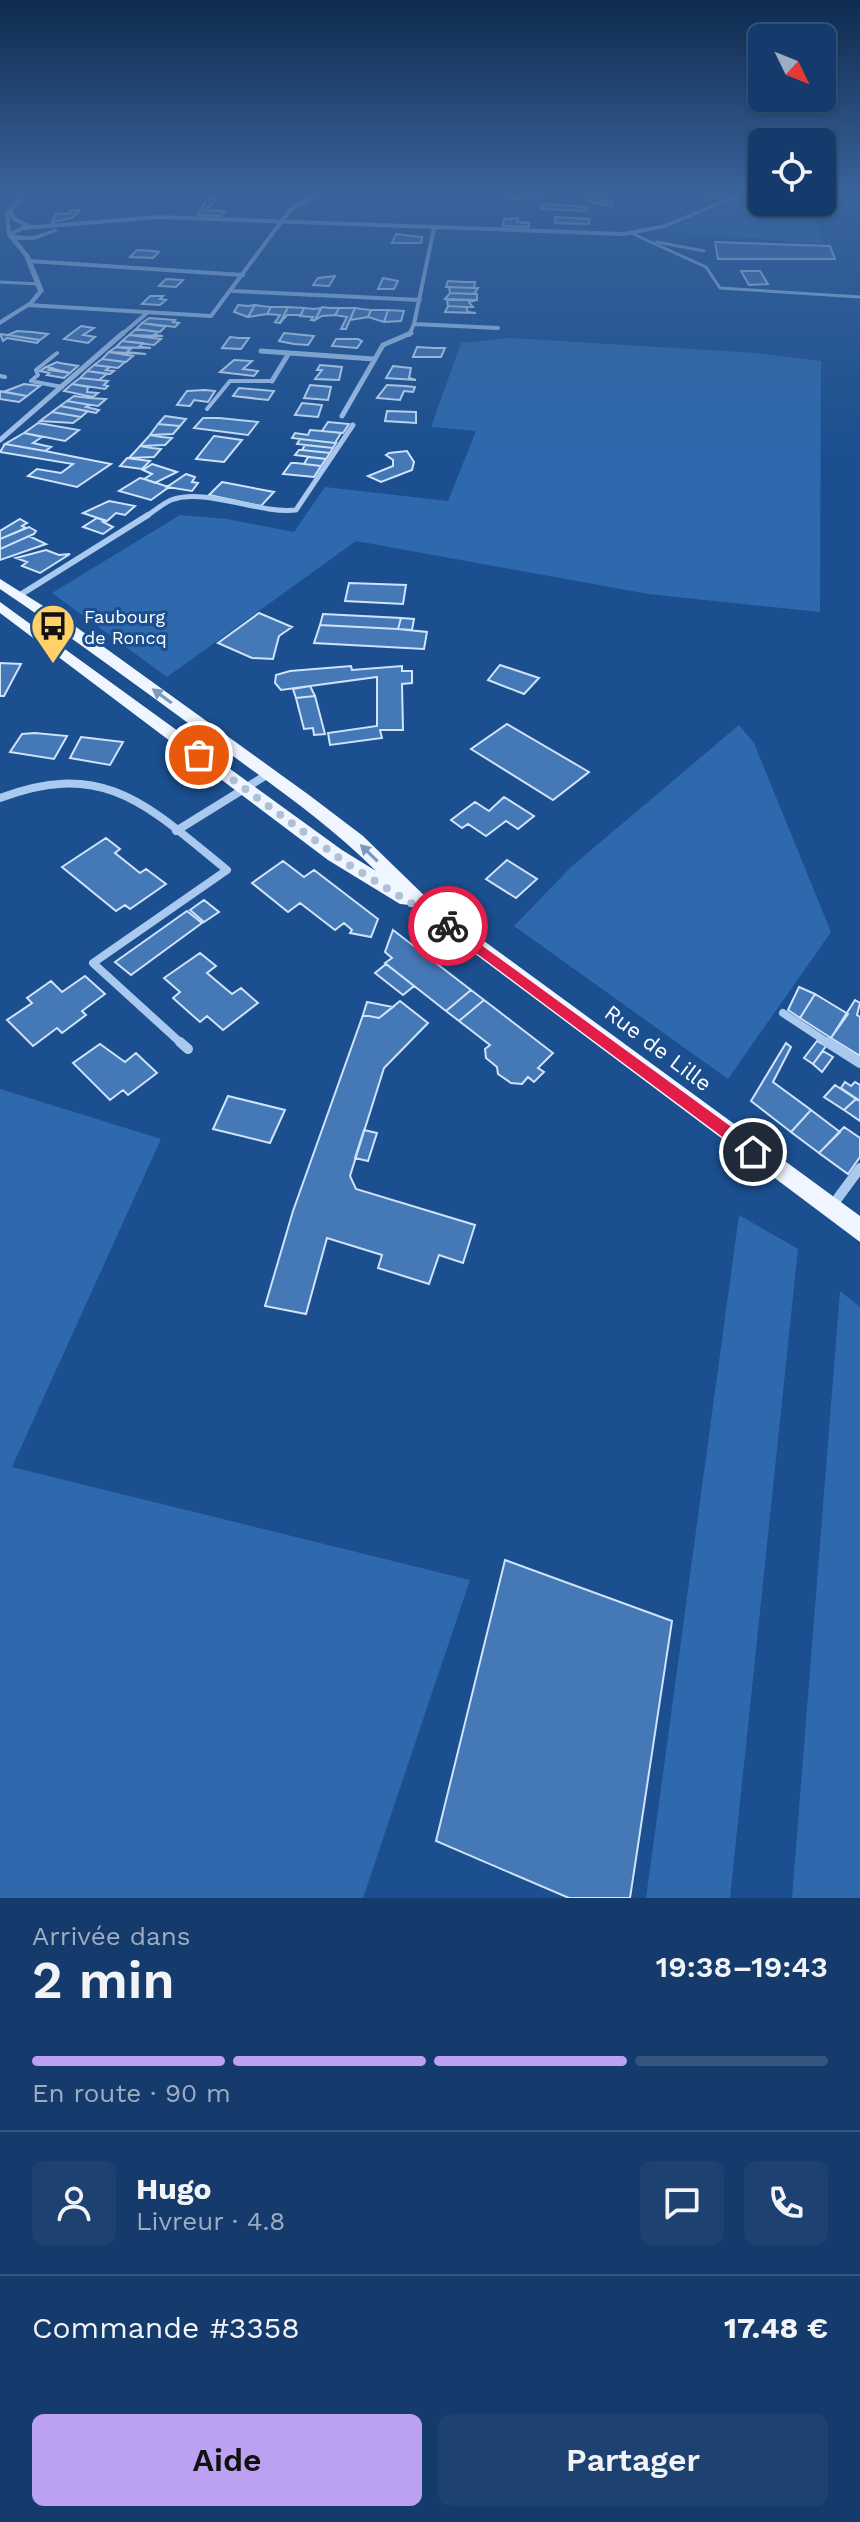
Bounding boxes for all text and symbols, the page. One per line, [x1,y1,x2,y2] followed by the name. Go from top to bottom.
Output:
[748,24,836,112] north arrow
[748,24,836,216] map controls
[748,128,836,216] button: locate
[29,602,77,665] bus stop icon: Faubourg de Roncq
[84,606,167,648] place label: Faubourg de Roncq
[152,689,172,705] one-way arrow
[165,721,233,789] pin
[177,733,221,777] icon: bag
[360,844,379,863] one-way arrow
[408,886,488,966] courier
[426,904,470,948] icon: bike
[600,1000,716,1096] street label: Rue de Lille
[719,1118,787,1186] pin
[731,1130,775,1174] icon: home
[32,1921,191,1951] text: Arrivée dans
[656,1949,828,1984] text: 19:38–19:43
[32,1950,175,2011] text: 2 min
[32,2078,231,2108] text: En route · 90 m
[32,2161,116,2245] button: person
[640,2161,724,2245] button: chat
[744,2161,828,2245] button: phone
[136,2171,212,2206] text: Hugo
[136,2206,285,2236] text: Livreur · 4.8
[32,2310,300,2345] text: Commande #3358
[724,2310,828,2345] text: 17.48 €
[32,2414,422,2506] button: Aide
[438,2414,828,2506] button: Partager

